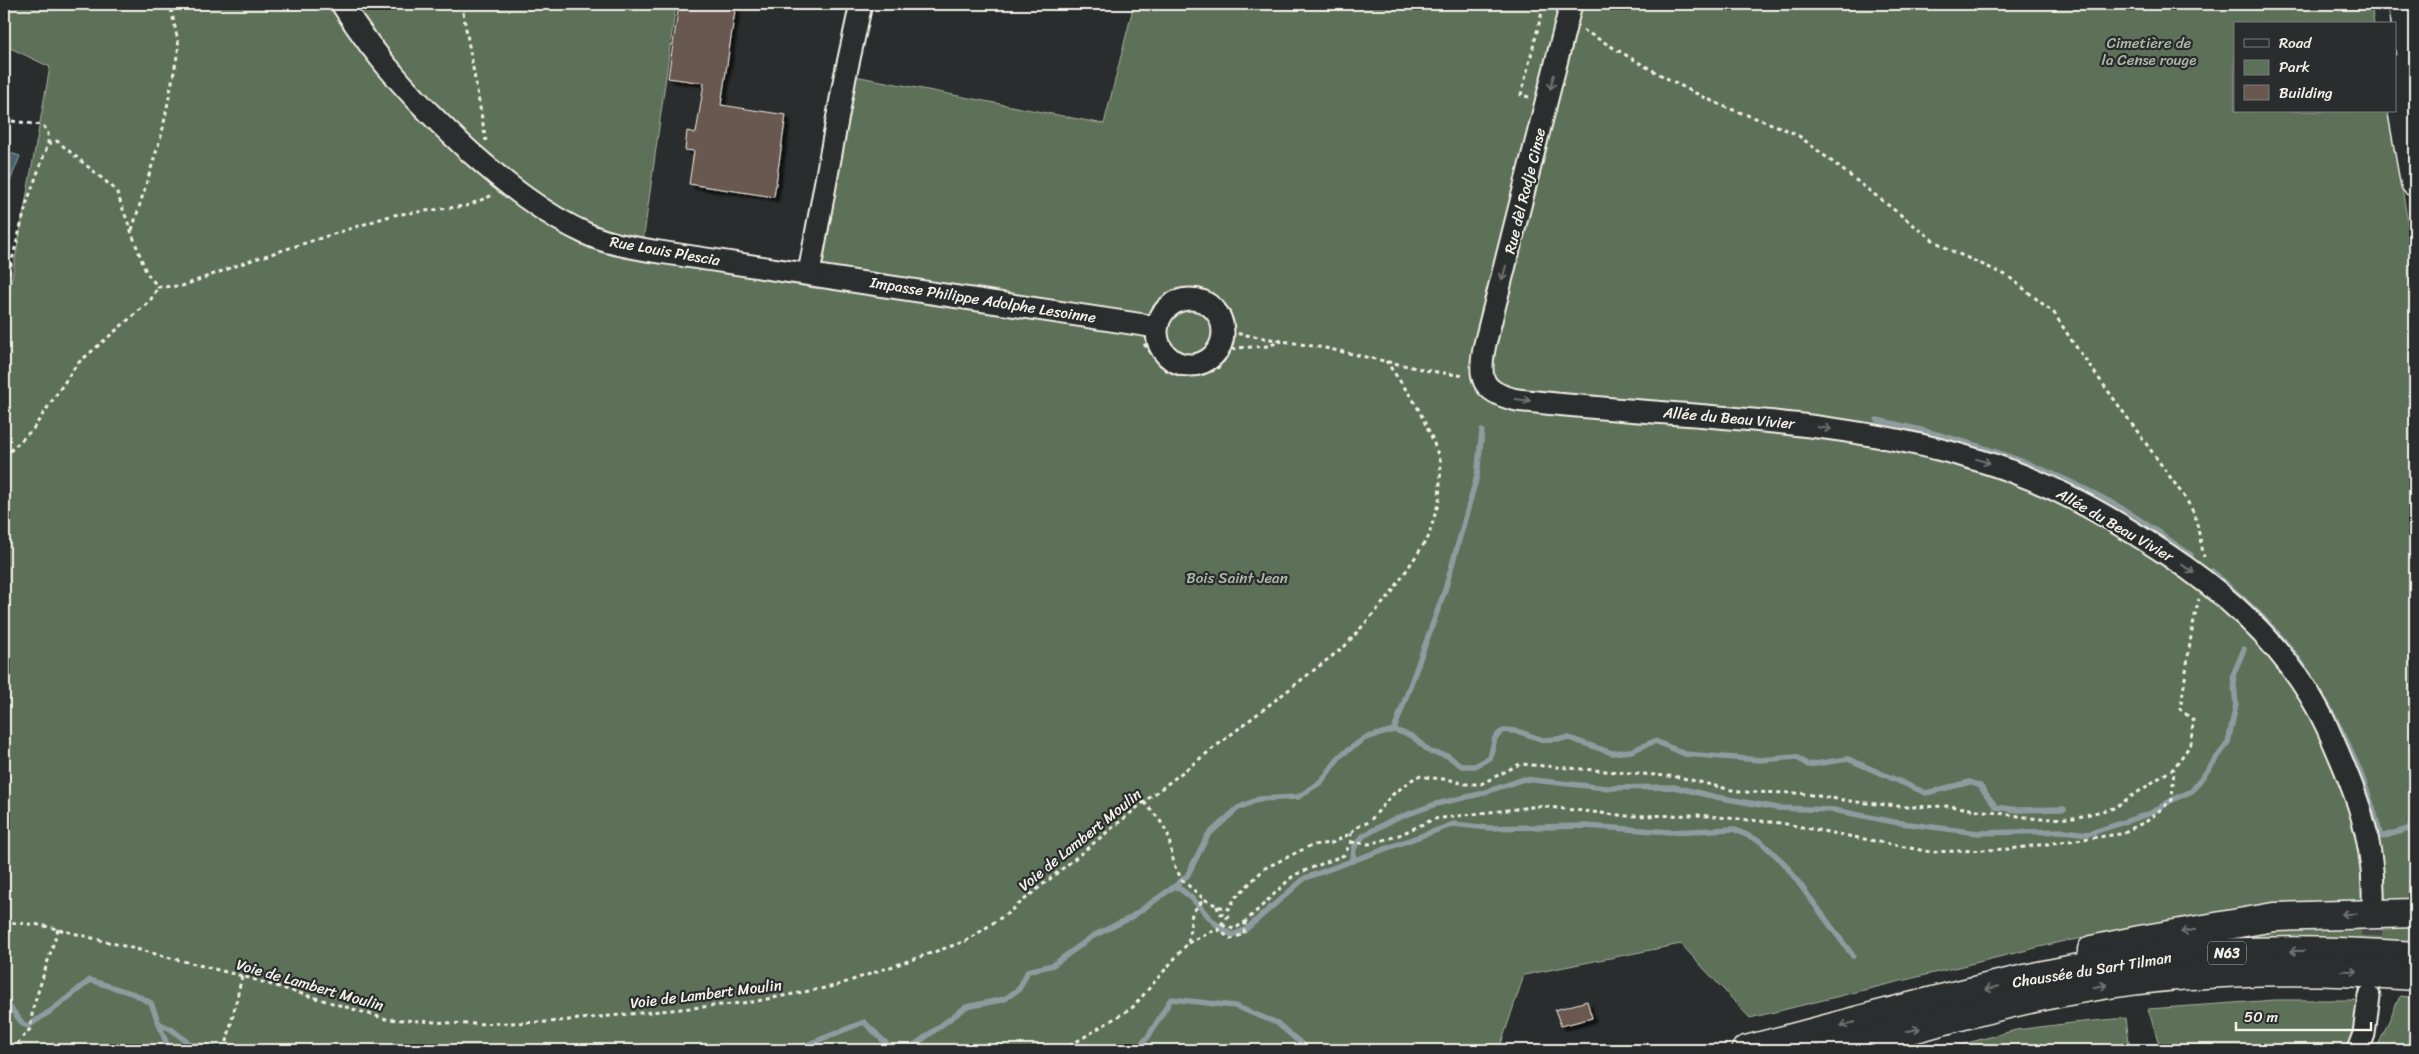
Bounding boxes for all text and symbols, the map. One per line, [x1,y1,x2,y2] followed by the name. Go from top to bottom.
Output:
[2234,22,2396,112] legend
[2102,30,2196,73] park label: Cimetière de la Cense rouge
[2279,30,2312,56] text: Road
[2279,54,2310,80] text: Park
[1547,73,1556,89] one-way arrow
[2279,80,2333,106] text: Building
[1497,125,1553,257] street label: Rue dèl Rodje Cinse
[608,229,723,274] street label: Rue Louis Plescia
[1499,265,1508,281] one-way arrow
[867,269,1098,331] street label: Impasse Philippe Adolphe Lesoinne
[1514,396,1530,406] one-way arrow
[1661,399,1797,437] street label: Allée du Beau Vivier
[1816,423,1832,433] one-way arrow
[1974,457,1990,467] one-way arrow
[2051,480,2179,570] street label: Allée du Beau Vivier
[2181,564,2195,574] one-way arrow
[1186,565,1288,591] park label: Bois Saint Jean
[1013,782,1147,898] street label: Voie de Lambert Moulin
[2341,909,2358,919] one-way arrow
[2180,927,2196,936] one-way arrow
[2208,941,2246,964] road number: N63
[2010,945,2174,995] street label: Chaussée du Sart Tilman
[2289,946,2305,956] one-way arrow
[233,952,387,1018] street label: Voie de Lambert Moulin
[2341,967,2357,976] one-way arrow
[629,972,783,1016] street label: Voie de Lambert Moulin
[2092,981,2108,991] one-way arrow
[1985,983,2001,993] one-way arrow
[2236,999,2372,1031] scale bar
[2244,1004,2279,1030] text: 50 m
[1841,1019,1857,1029] one-way arrow
[1904,1024,1920,1034] one-way arrow

